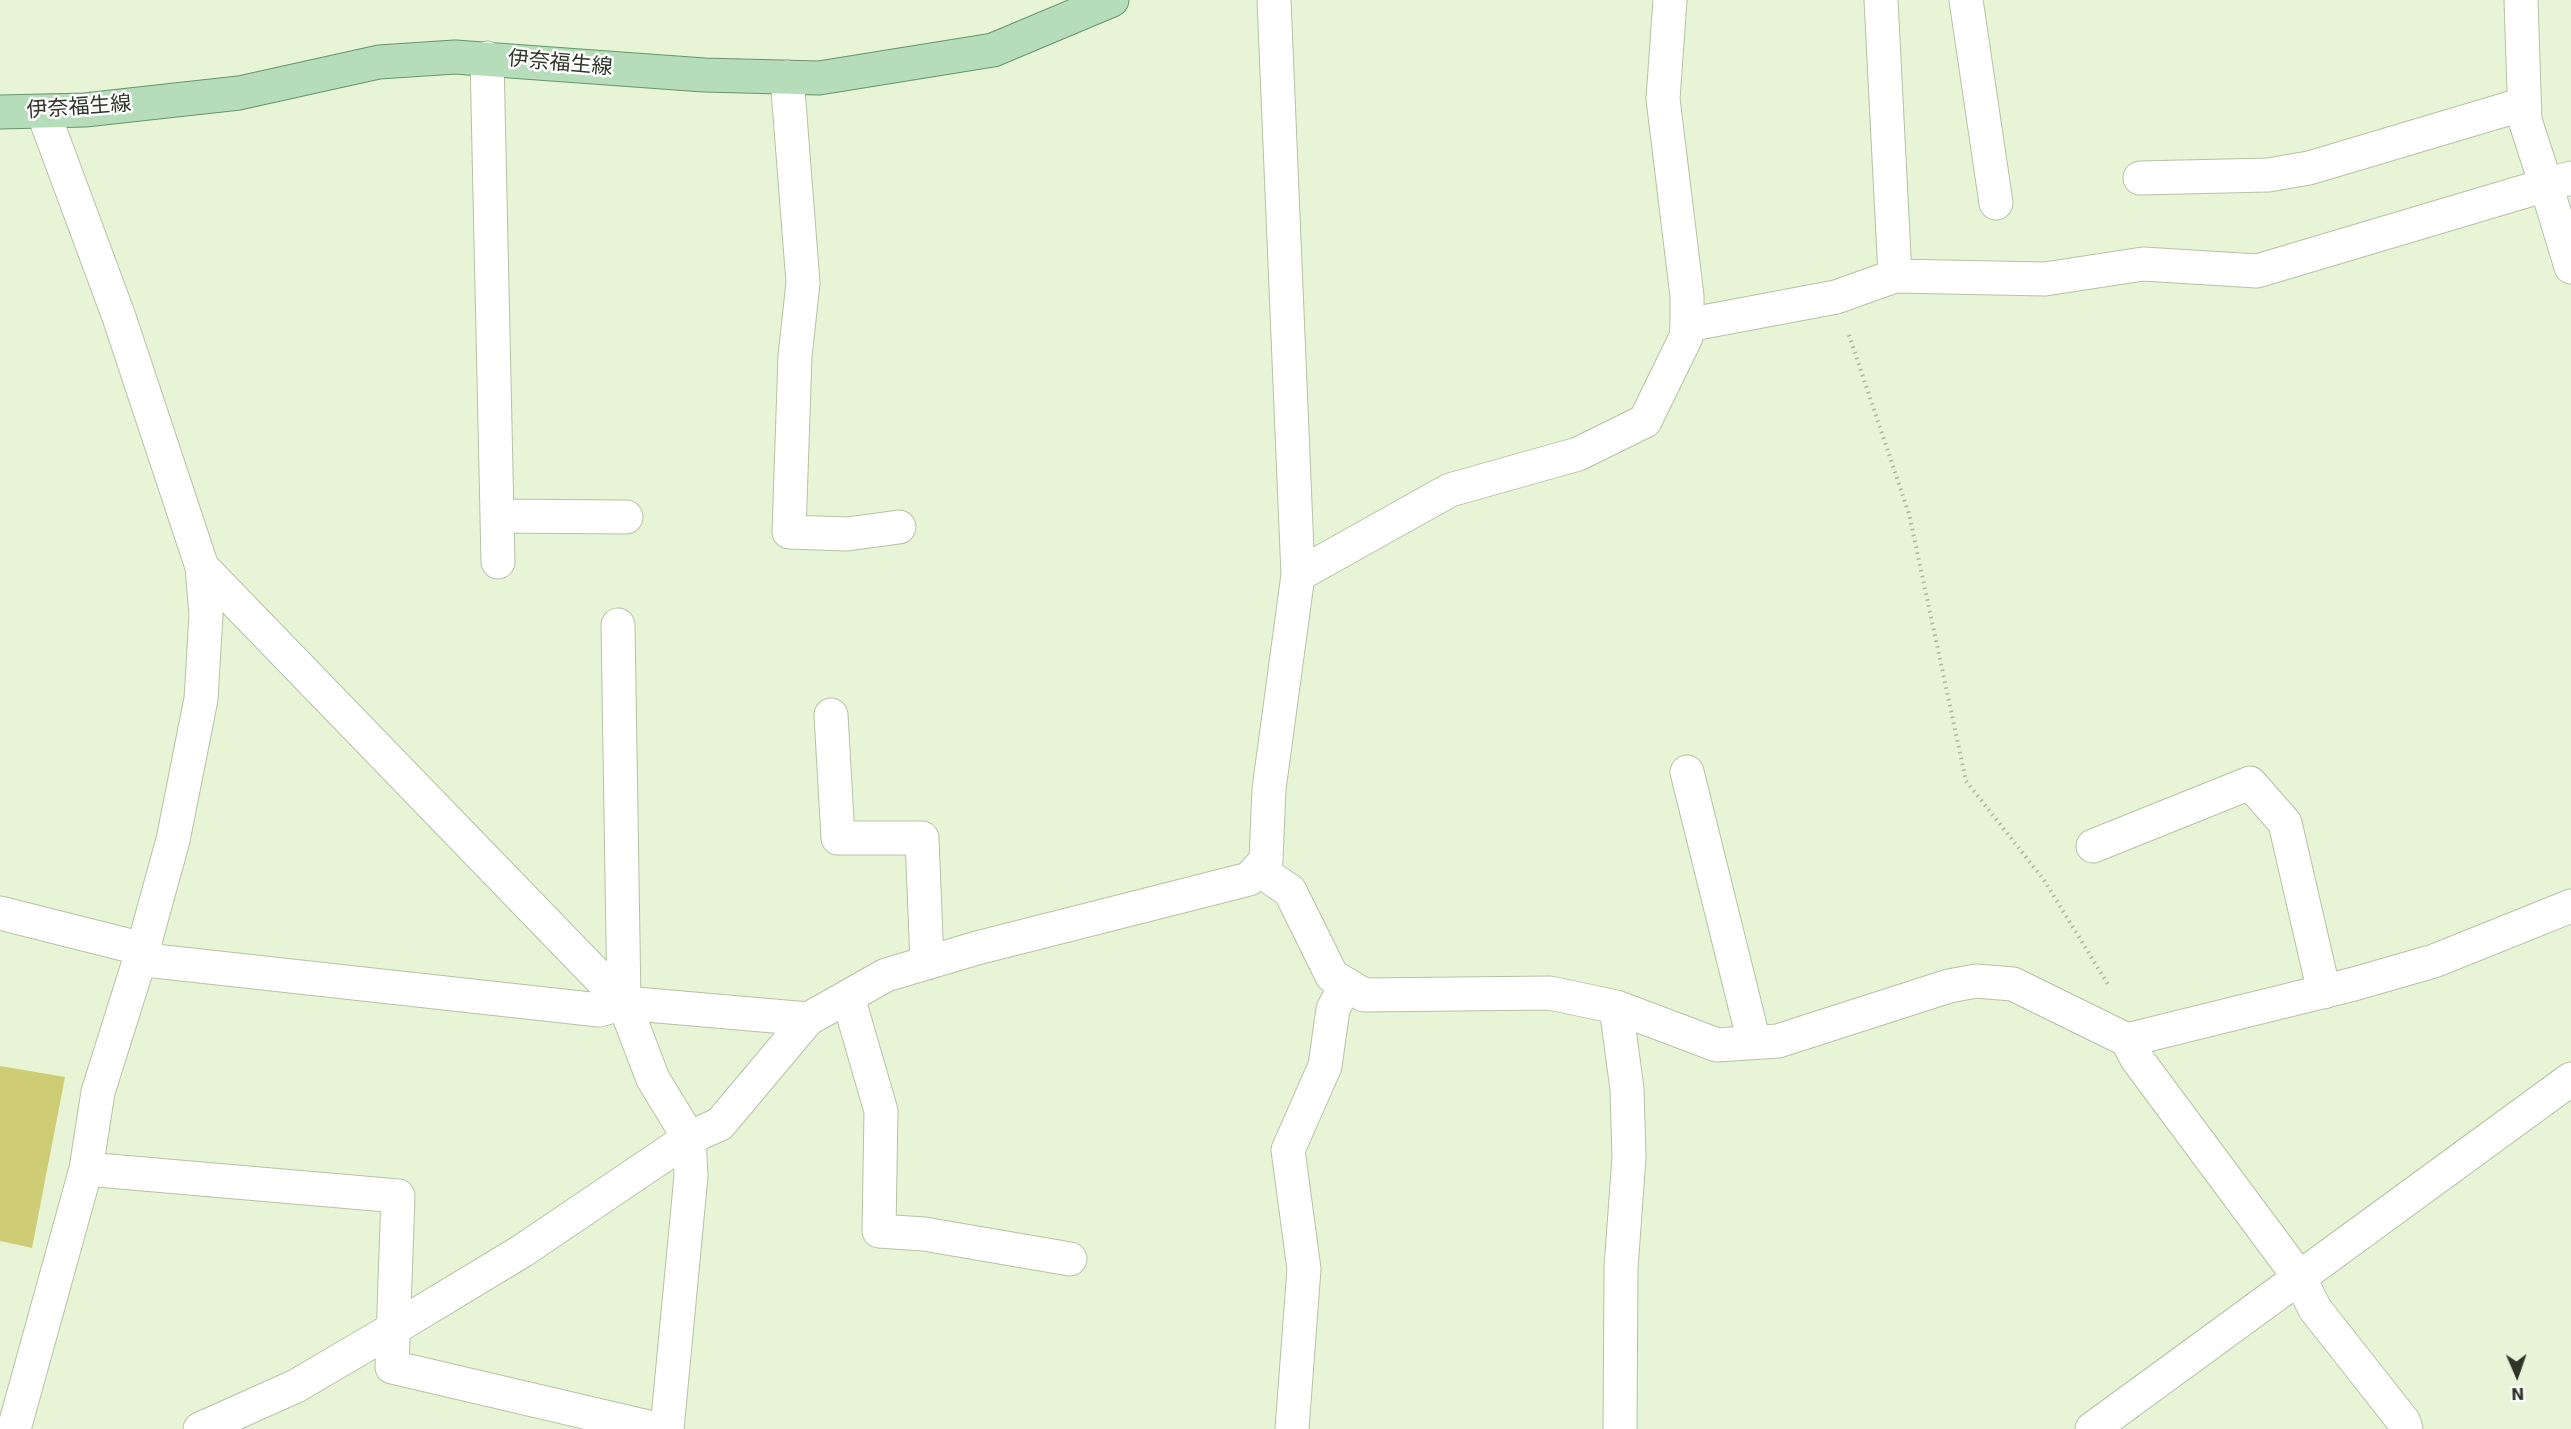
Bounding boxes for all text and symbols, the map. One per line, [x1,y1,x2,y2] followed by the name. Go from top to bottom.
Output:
[507,47,613,81] street label: 伊奈福生線
[26,92,132,124] street label: 伊奈福生線
[2487,1345,2547,1405] north arrow
[2511,1384,2525,1403] text: N

